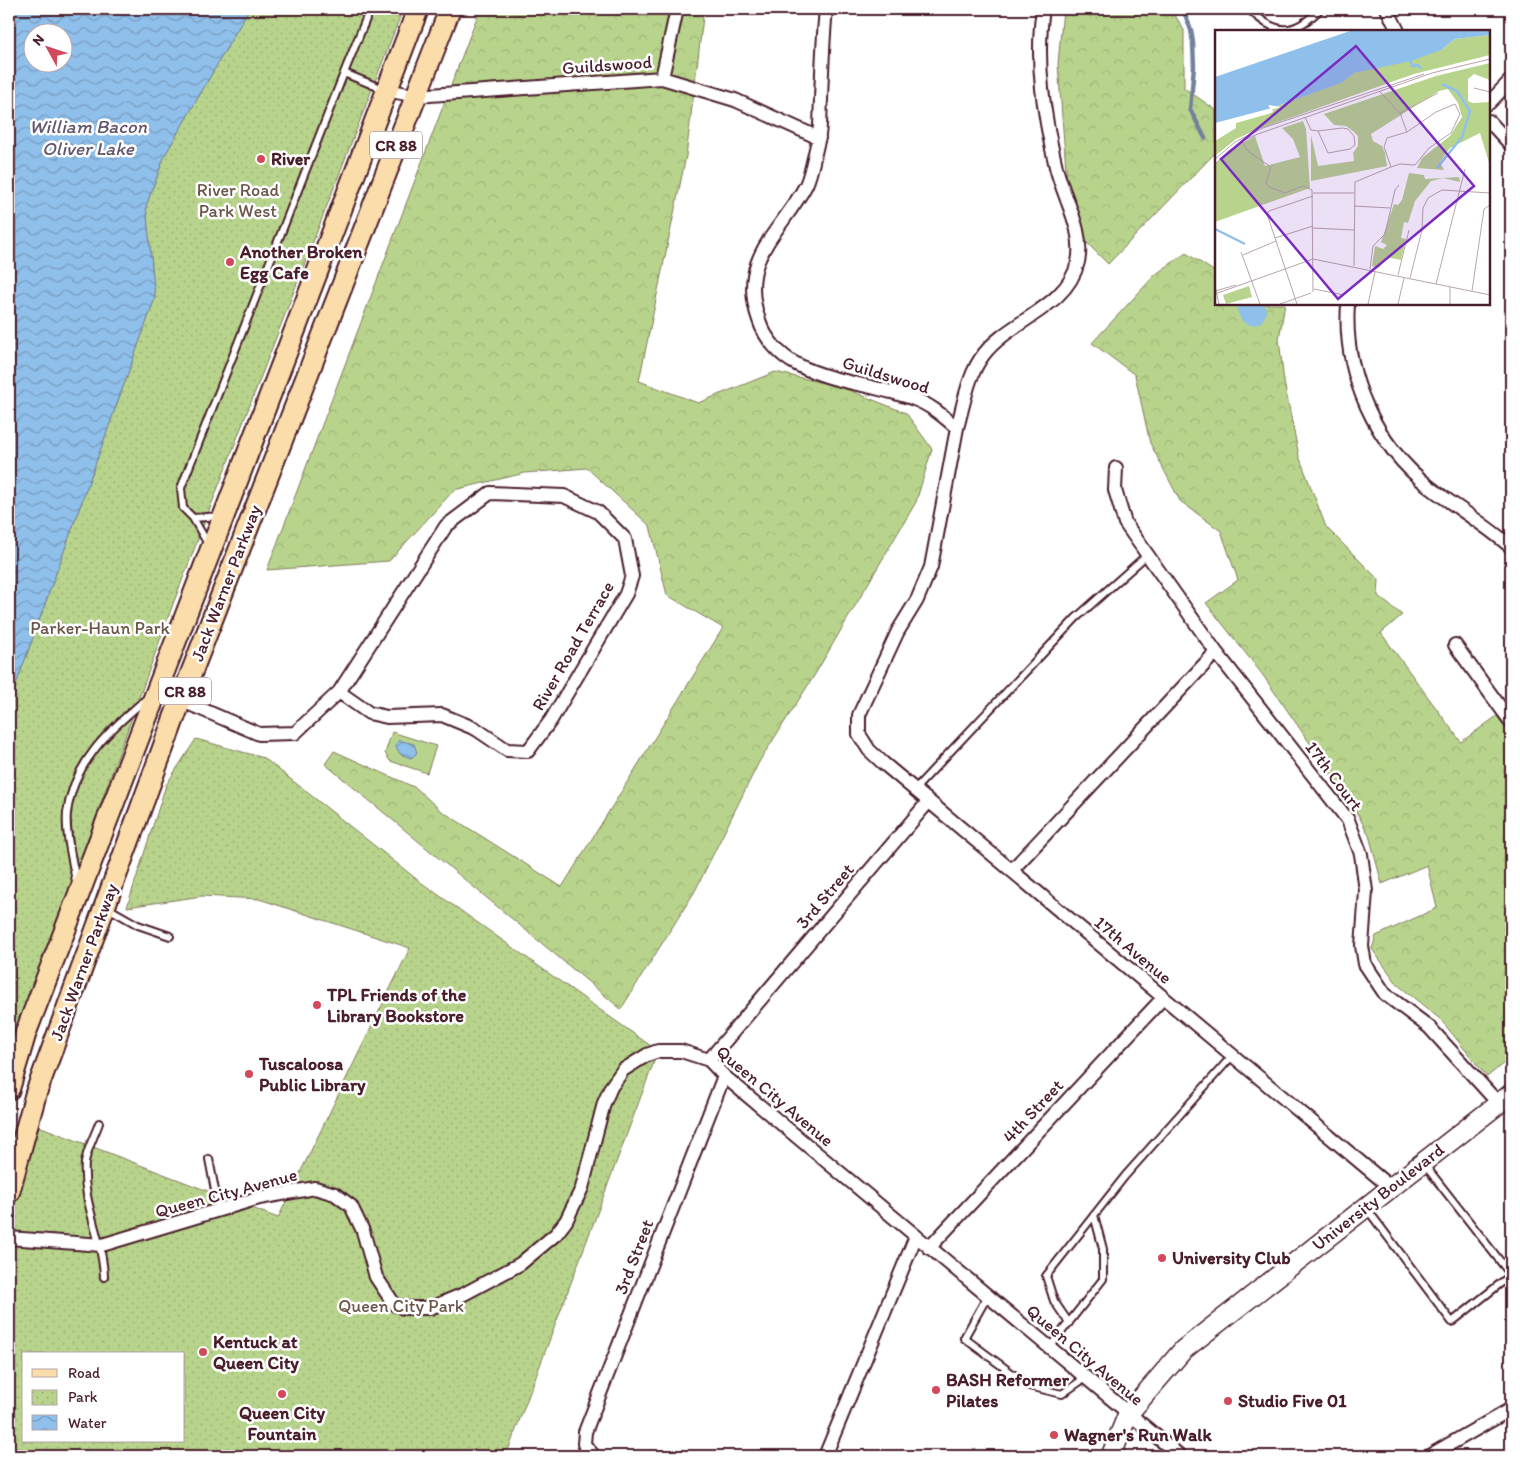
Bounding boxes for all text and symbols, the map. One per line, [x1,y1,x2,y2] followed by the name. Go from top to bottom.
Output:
[22,22,72,72] north arrow
[1215,30,1490,305] inset map
[29,31,48,49] text: N
[561,51,653,79] street label: Guildswood
[29,115,148,160] water label: William Bacon Oliver Lake
[370,132,422,158] road number: CR 88
[271,148,311,170] place label: River
[255,153,267,165] marker: River
[197,179,280,222] park label: River Road Park West
[239,241,363,284] place label: Another Broken Egg Cafe
[224,256,236,268] marker: Another Broken Egg Cafe
[840,351,933,399] street label: Guildswood
[186,501,266,664] street label: Jack Warner Parkway
[527,577,619,715] street label: River Road Terrace
[30,617,170,639] park label: Parker-Haun Park
[159,678,211,704] road number: CR 88
[1301,737,1368,815] street label: 17th Court
[791,859,859,933] street label: 3rd Street
[45,880,123,1044] street label: Jack Warner Parkway
[1090,911,1176,989] street label: 17th Avenue
[326,984,467,1027] place label: TPL Friends of the Library Bookstore
[311,999,323,1011] marker: TPL Friends of the Library Bookstore
[712,1041,838,1151] street label: Queen City Avenue
[258,1053,366,1096] place label: Tuscaloosa Public Library
[243,1068,255,1080] marker: Tuscaloosa Public Library
[998,1075,1068,1147] street label: 4th Street
[1307,1138,1449,1255] street label: University Boulevard
[153,1163,299,1223] street label: Queen City Avenue
[610,1216,658,1298] street label: 3rd Street
[1172,1247,1291,1269] place label: University Club
[1156,1252,1168,1264] marker: University Club
[338,1295,464,1317] park label: Queen City Park
[1022,1300,1148,1410] street label: Queen City Avenue
[213,1331,299,1374] place label: Kentuck at Queen City
[197,1346,209,1358] marker: Kentuck at Queen City
[22,1352,185,1442] legend
[68,1364,101,1382] text: Road
[946,1369,1070,1412] place label: BASH Reformer Pilates
[930,1384,942,1396] marker: BASH Reformer Pilates
[68,1388,98,1406] text: Park
[276,1388,288,1400] marker: Queen City Fountain
[1238,1390,1347,1412] place label: Studio Five 01
[1222,1395,1234,1407] marker: Studio Five 01
[239,1402,325,1445] place label: Queen City Fountain
[68,1414,107,1432] text: Water
[1064,1424,1212,1446] place label: Wagner's Run Walk
[1048,1429,1060,1441] marker: Wagner's Run Walk

